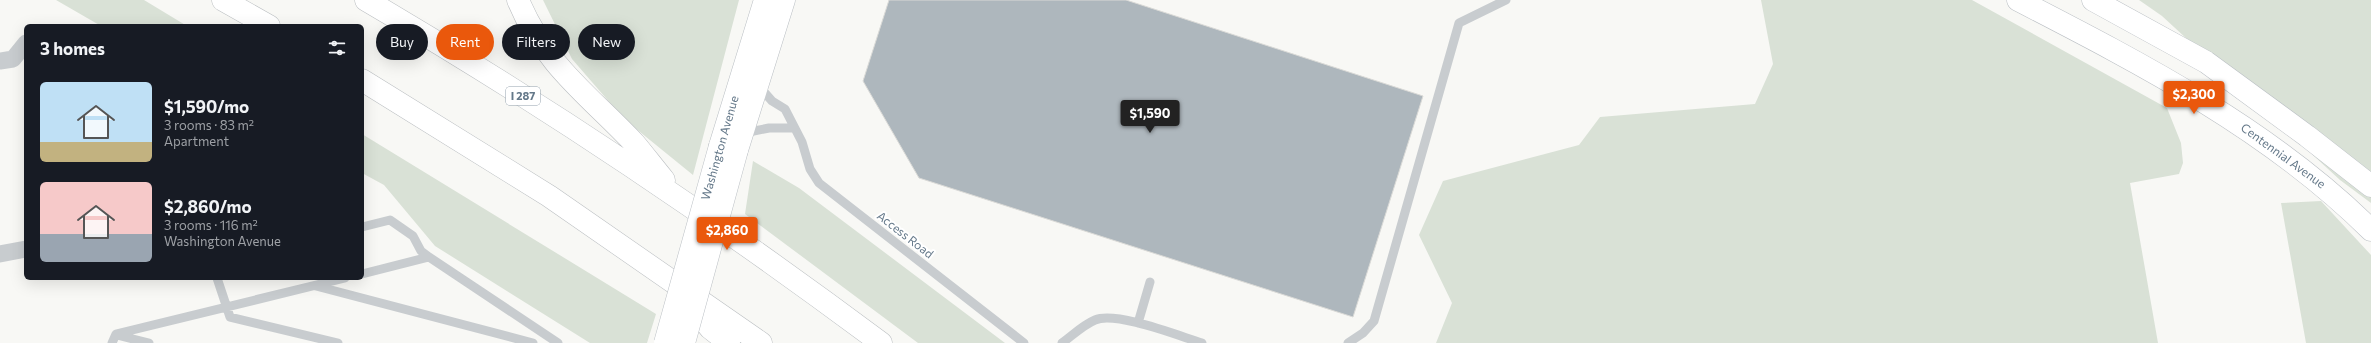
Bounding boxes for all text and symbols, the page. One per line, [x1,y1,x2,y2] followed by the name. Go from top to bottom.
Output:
[376,24,428,60] chip: Buy
[436,24,494,60] chip: Rent
[502,24,570,60] chip: Filters
[578,24,635,60] chip: New
[326,37,348,59] icon: filters
[40,38,105,59] text: 3 homes
[2161,81,2227,115] pin: $2,300
[2173,86,2215,102] text: $2,300
[506,87,540,105] road number: I 287
[697,94,741,202] street label: Washington Avenue
[164,96,249,117] text: $1,590/mo
[72,98,120,146] icon: home
[1117,100,1183,134] pin: $1,590
[1130,105,1170,121] text: $1,590
[164,117,254,133] text: 3 rooms · 83 m²
[2239,120,2329,191] street label: Centennial Avenue
[164,133,229,149] text: Apartment
[164,196,252,217] text: $2,860/mo
[72,198,120,246] icon: home
[875,208,937,261] street label: Access Road
[164,217,258,233] text: 3 rooms · 116 m²
[694,217,760,251] pin: $2,860
[706,222,748,238] text: $2,860
[164,233,281,249] text: Washington Avenue

